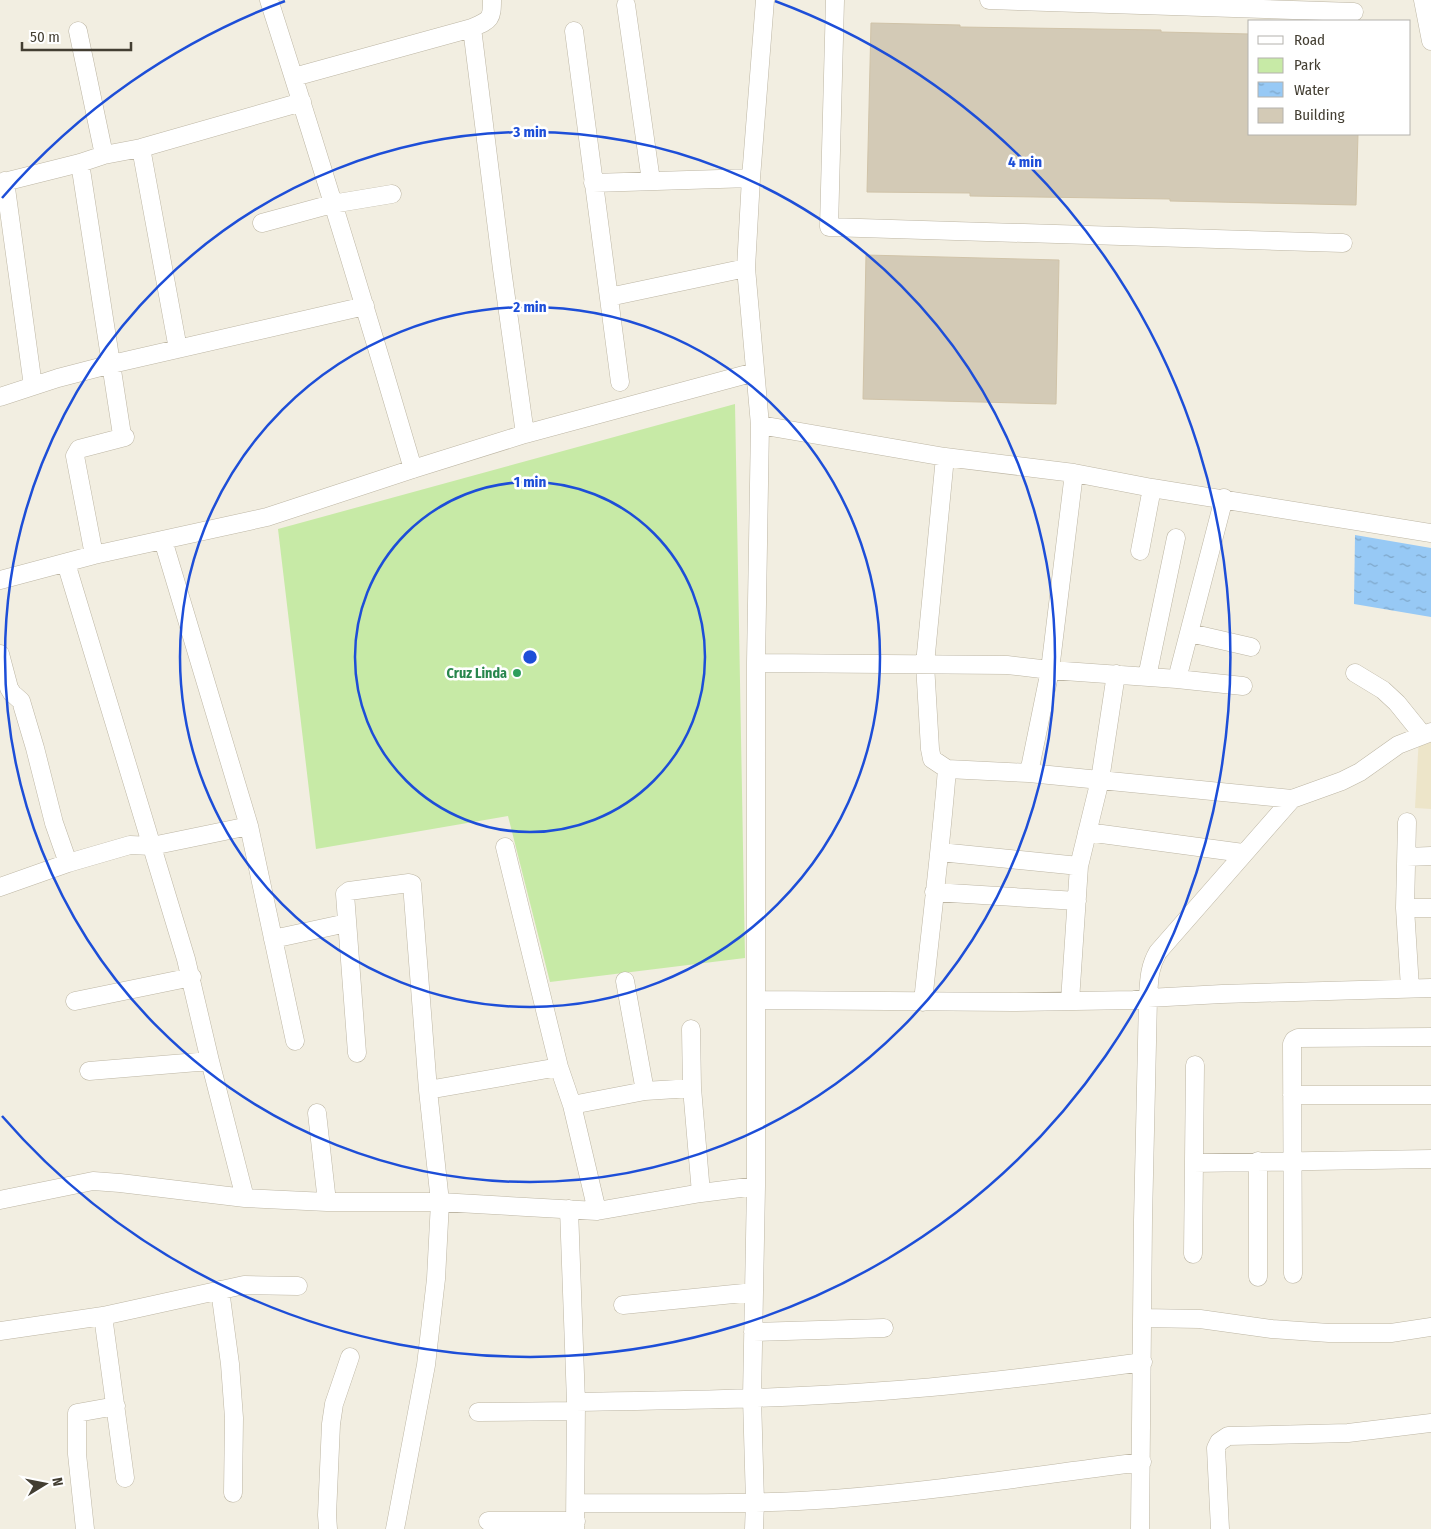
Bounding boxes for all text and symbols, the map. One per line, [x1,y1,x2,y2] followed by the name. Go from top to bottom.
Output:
[22,20,131,52] scale bar
[1248,20,1411,135] legend
[30,28,60,46] text: 50 m
[1294,31,1325,49] text: Road
[1294,56,1321,74] text: Park
[1294,81,1330,99] text: Water
[1294,106,1345,124] text: Building
[512,123,547,141] text: 3 min
[1008,153,1042,171] text: 4 min
[512,298,547,316] text: 2 min
[514,473,546,491] text: 1 min
[521,648,539,666] centre of rings
[447,665,507,682] place label: Cruz Linda
[511,667,523,679] marker: Cruz Linda
[20,1459,70,1509] north arrow
[48,1476,66,1487] text: N

